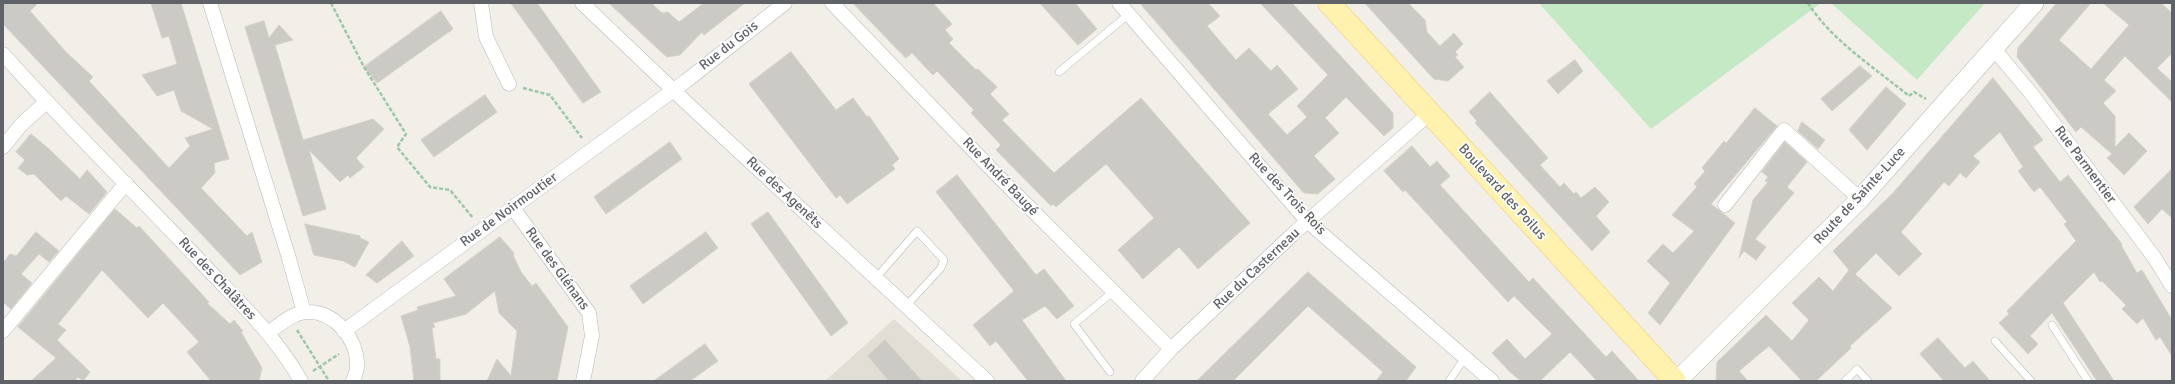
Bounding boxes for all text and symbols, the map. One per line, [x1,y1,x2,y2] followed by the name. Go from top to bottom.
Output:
[696,18,762,74] street label: Rue du Gois
[2050,123,2120,207] street label: Rue Parmentier
[959,134,1041,220] street label: Rue André Baugé
[1455,141,1549,243] street label: Boulevard des Poilus
[1811,144,1909,248] street label: Route de Sainte-Luce
[1245,149,1329,239] street label: Rue des Trois Rois
[742,153,826,233] street label: Rue des Agenêts
[457,169,561,251] street label: Rue de Noirmoutier
[521,224,593,314] street label: Rue des Glénans
[1210,225,1304,313] street label: Rue du Casterneau
[175,234,259,324] street label: Rue des Chalâtres

